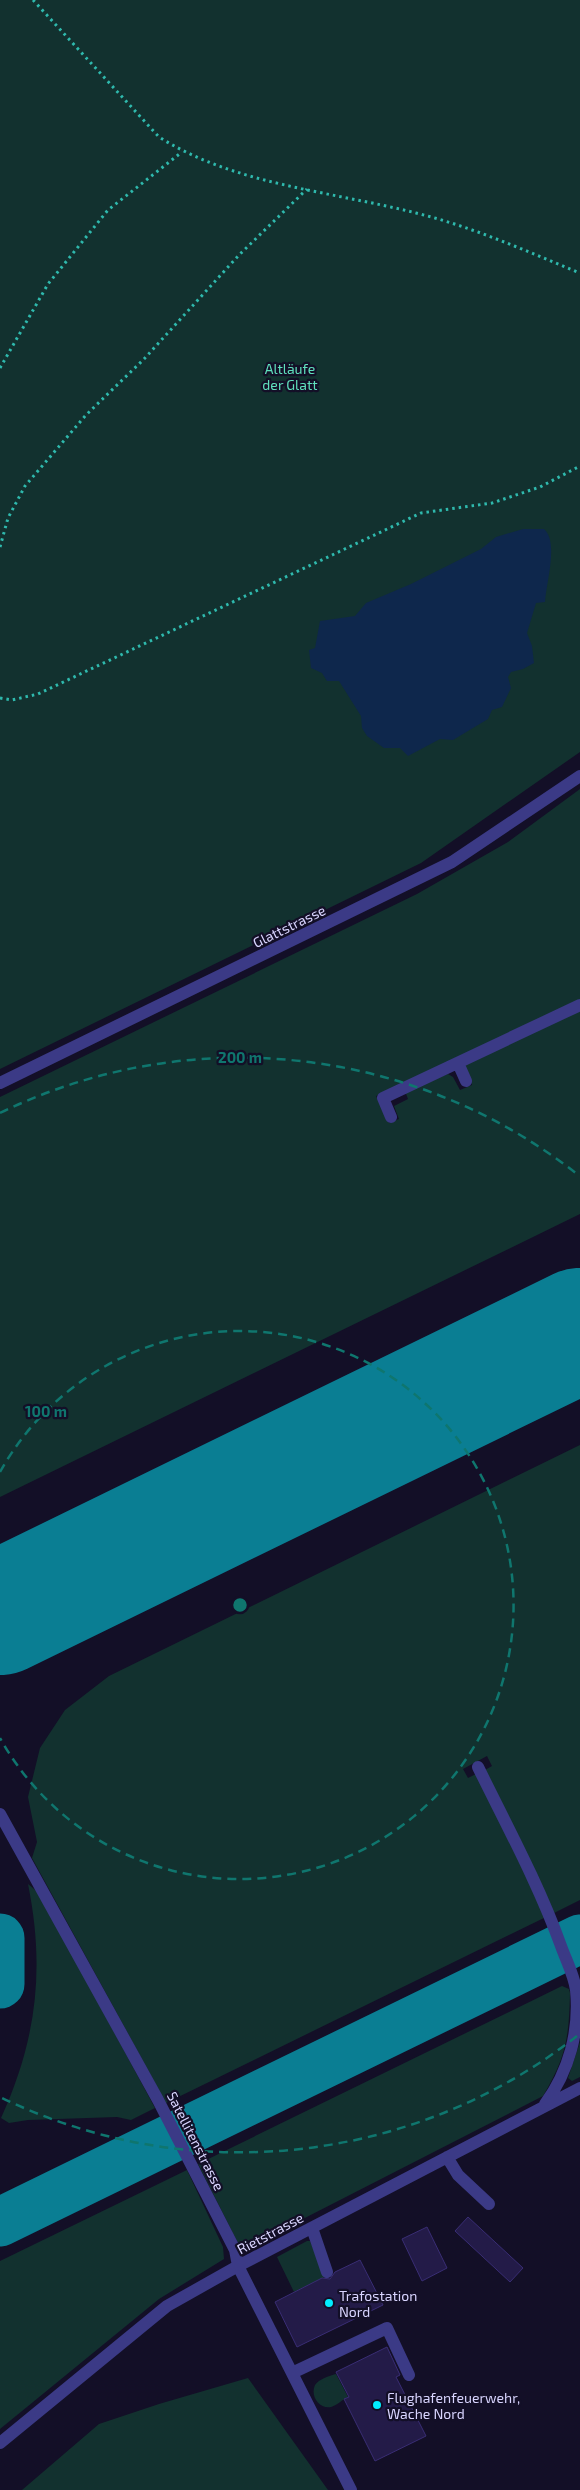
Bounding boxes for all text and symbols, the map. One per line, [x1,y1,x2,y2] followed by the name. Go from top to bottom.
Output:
[262,360,318,393] park label: Altläufe der Glatt
[250,901,328,951] street label: Glattstrasse
[218,1048,262,1066] text: 200 m
[25,1402,67,1420] text: 100 m
[231,1596,249,1614] centre of rings
[164,2089,228,2193] street label: Satellitenstrasse
[234,2208,306,2258] street label: Rietstrasse
[339,2287,417,2320] place label: Trafostation Nord
[323,2297,335,2309] marker: Trafostation Nord
[387,2389,520,2422] place label: Flughafenfeuerwehr, Wache Nord
[371,2399,383,2411] marker: Flughafenfeuerwehr, Wache Nord

